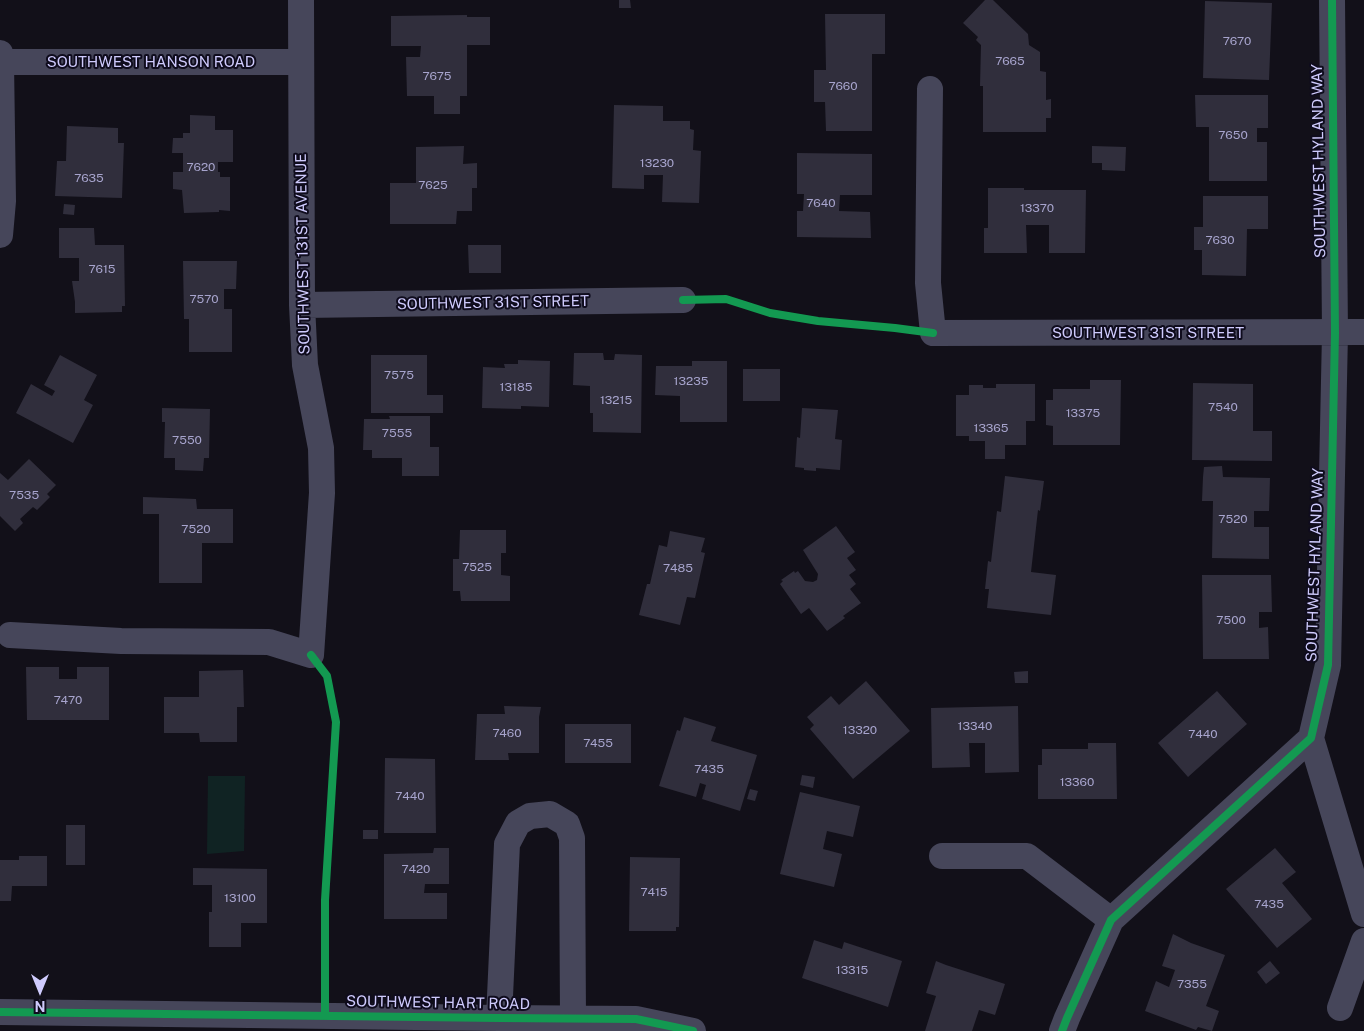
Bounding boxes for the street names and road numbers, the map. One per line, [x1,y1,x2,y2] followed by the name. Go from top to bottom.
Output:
[47,53,255,71] street label: SOUTHWEST HANSON ROAD
[1308,64,1330,258] street label: SOUTHWEST HYLAND WAY
[292,153,314,355] street label: SOUTHWEST 131ST AVENUE
[397,292,589,314] street label: SOUTHWEST 31ST STREET
[1052,324,1244,342] street label: SOUTHWEST 31ST STREET
[1303,468,1327,662] street label: SOUTHWEST HYLAND WAY
[346,992,530,1014] street label: SOUTHWEST HART ROAD

